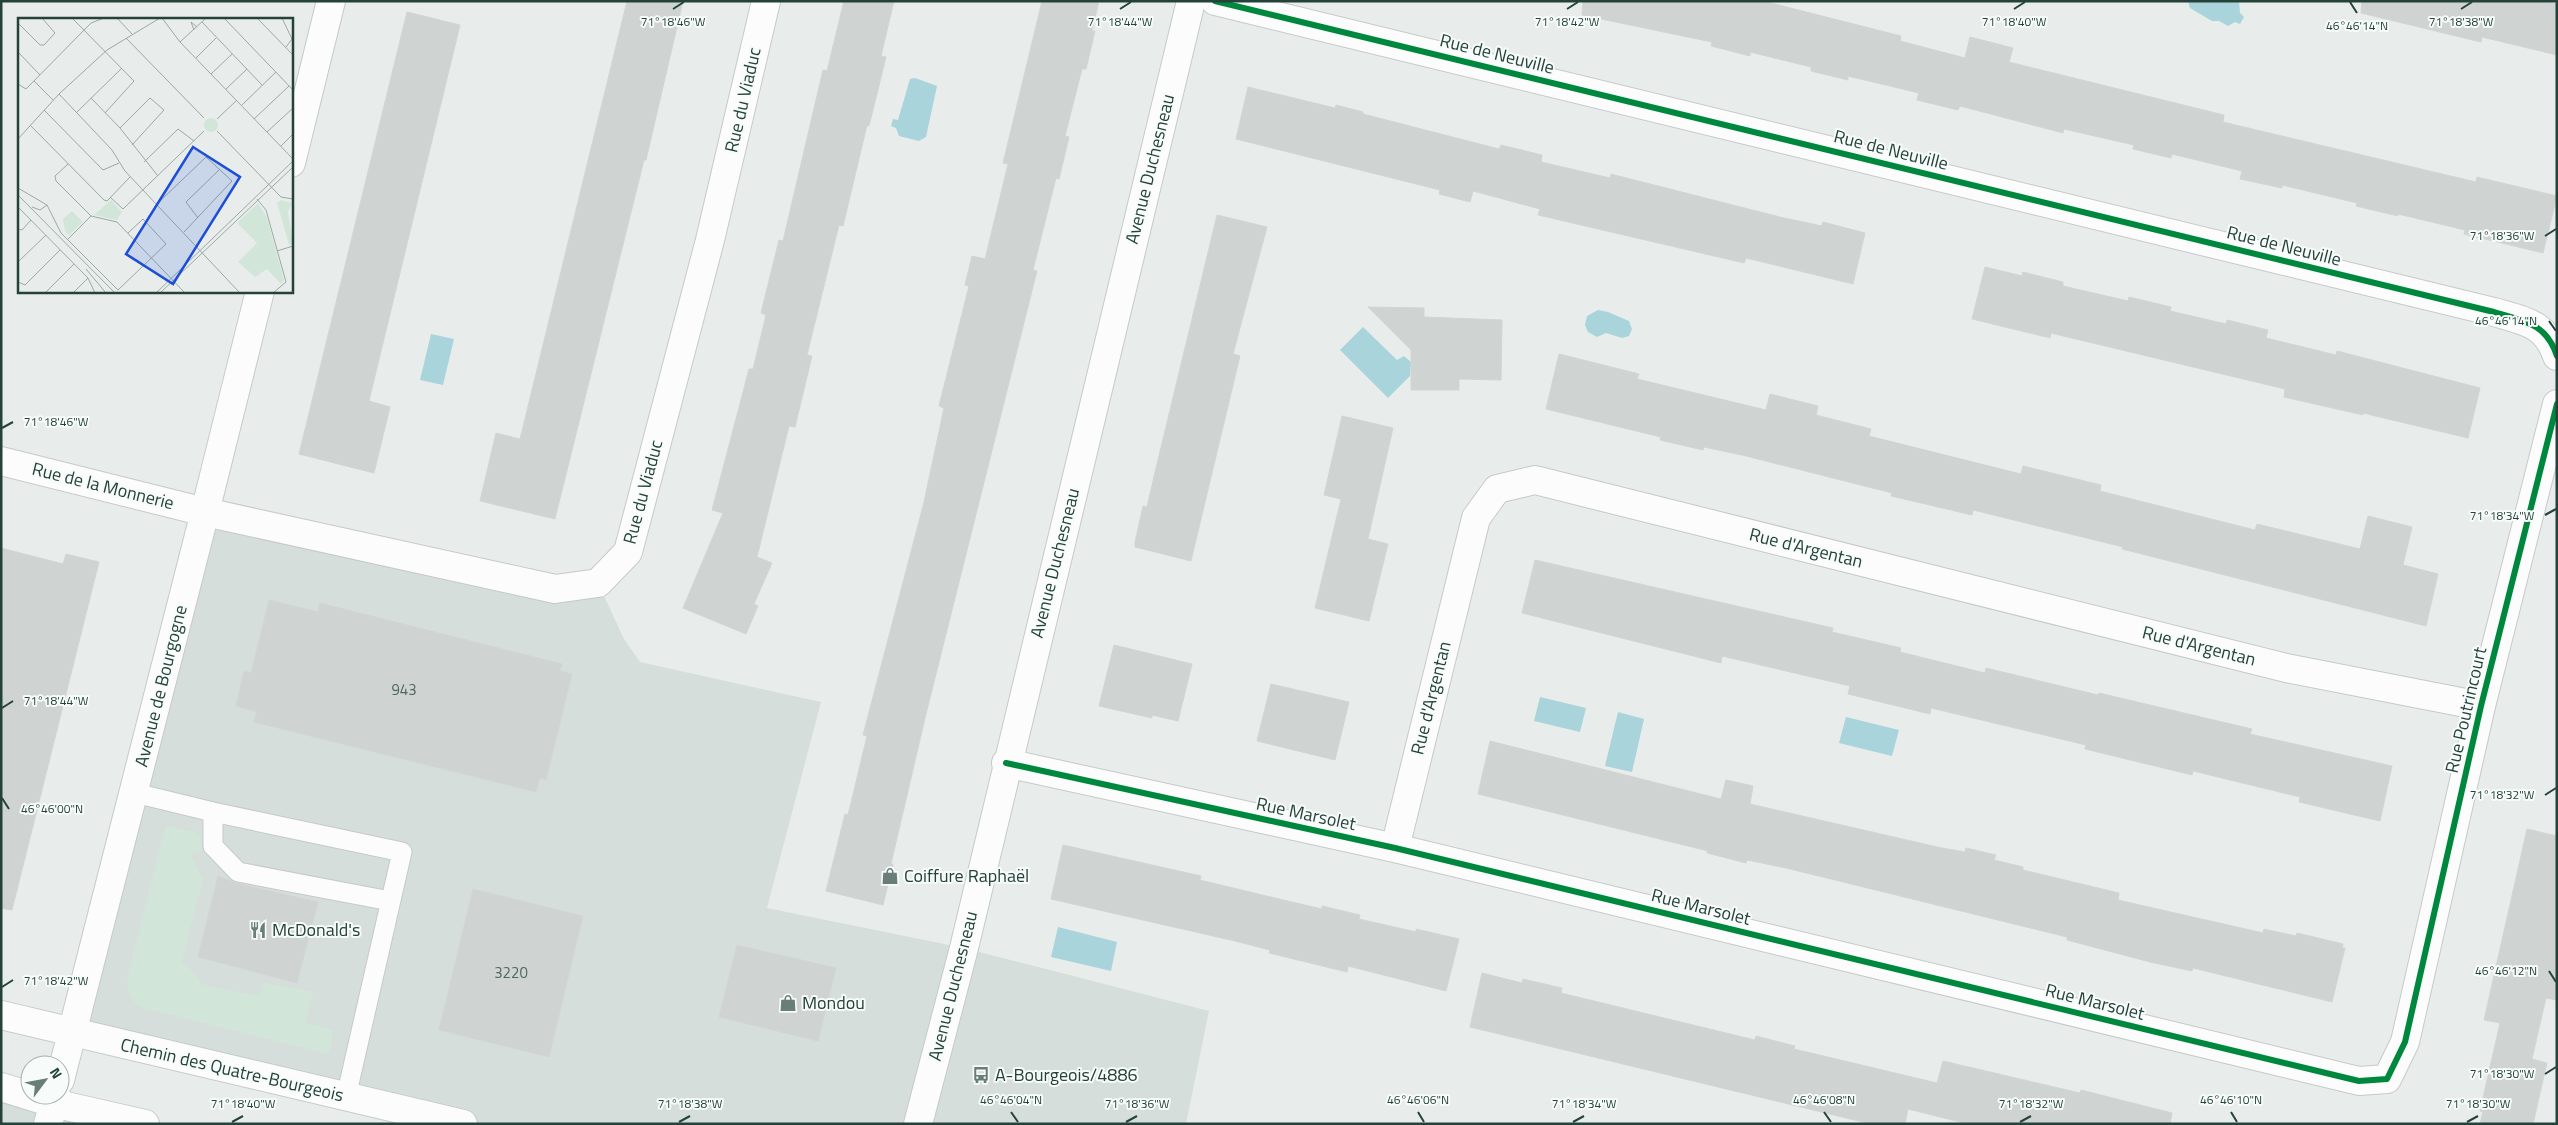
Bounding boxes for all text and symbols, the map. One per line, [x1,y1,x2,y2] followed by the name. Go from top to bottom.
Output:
[641,12,706,31] text: 71°18'46"W
[1088,12,1153,31] text: 71°18'44"W
[1535,12,1600,31] text: 71°18'42"W
[1982,12,2047,31] text: 71°18'40"W
[2429,12,2494,31] text: 71°18'38"W
[2326,16,2388,35] text: 46°46'14"N
[18,18,292,292] inset map
[1437,26,1557,81] street label: Rue de Neuville
[717,45,768,155] street label: Rue du Viaduc
[1118,91,1181,247] street label: Avenue Duchesneau
[1831,122,1951,177] street label: Rue de Neuville
[2224,218,2344,273] street label: Rue de Neuville
[2470,226,2535,245] text: 71°18'36"W
[2475,311,2537,330] text: 46°46'14"N
[24,412,89,431] text: 71°18'46"W
[616,437,669,547] street label: Rue du Viaduc
[29,455,177,516] street label: Rue de la Monnerie
[1023,485,1086,641] street label: Avenue Duchesneau
[2470,506,2535,525] text: 71°18'34"W
[1747,520,1866,575] street label: Rue d'Argentan
[127,602,194,770] street label: Avenue de Bourgogne
[2140,618,2259,673] street label: Rue d'Argentan
[1403,638,1458,757] street label: Rue d'Argentan
[2438,643,2493,776] street label: Rue Poutrincourt
[391,678,417,701] house number: 943
[24,691,89,710] text: 71°18'44"W
[2470,785,2535,804] text: 71°18'32"W
[1254,790,1359,837] street label: Rue Marsolet
[21,799,83,818] text: 46°46'00"N
[904,862,1029,889] place label: Coiffure Raphaël
[880,866,900,886] shop icon: Coiffure Raphaël
[1649,881,1754,932] street label: Rue Marsolet
[921,908,984,1064] street label: Avenue Duchesneau
[272,916,360,943] place label: McDonald's
[248,920,268,940] restaurant icon: McDonald's
[494,961,528,984] house number: 3220
[2475,961,2537,980] text: 46°46'12"N
[24,971,89,990] text: 71°18'42"W
[2043,976,2148,1027] street label: Rue Marsolet
[802,989,865,1016] place label: Mondou
[778,993,798,1013] shop icon: Mondou
[118,1031,346,1108] street label: Chemin des Quatre-Bourgeois
[20,1055,70,1105] north arrow
[995,1061,1138,1088] place label: A-Bourgeois/4886
[45,1063,68,1083] text: N
[2470,1064,2535,1083] text: 71°18'30"W
[971,1065,991,1085] bus stop icon: A-Bourgeois/4886
[980,1090,1042,1109] text: 46°46'04"N
[1387,1090,1449,1109] text: 46°46'06"N
[1793,1090,1855,1109] text: 46°46'08"N
[2200,1090,2262,1109] text: 46°46'10"N
[211,1094,276,1113] text: 71°18'40"W
[658,1094,723,1113] text: 71°18'38"W
[1105,1094,1170,1113] text: 71°18'36"W
[1552,1094,1617,1113] text: 71°18'34"W
[1999,1094,2064,1113] text: 71°18'32"W
[2446,1094,2511,1113] text: 71°18'30"W

